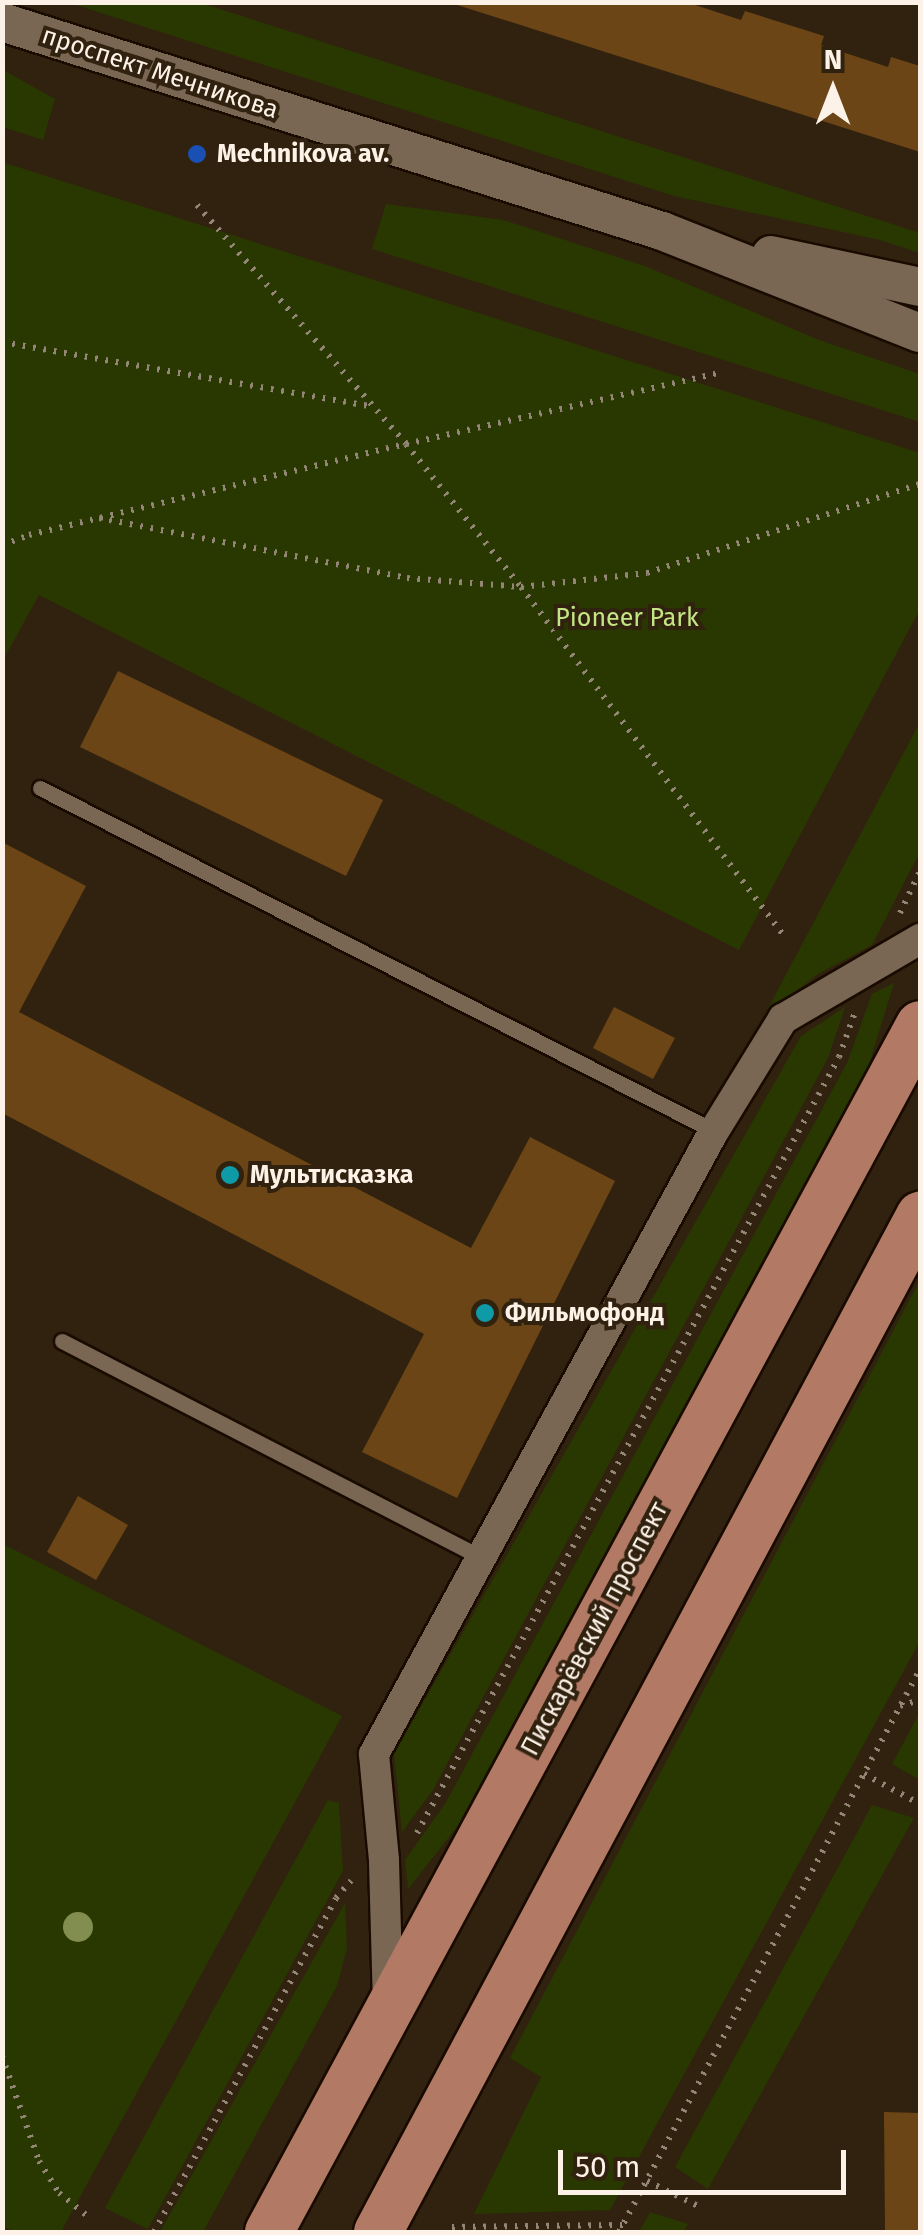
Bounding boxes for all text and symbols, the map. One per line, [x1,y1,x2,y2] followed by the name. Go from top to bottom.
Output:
[38,21,282,125] street label: проспект Мечникова
[783,40,883,140] north arrow
[824,43,842,76] text: N
[217,139,389,169] place label: Mechnikova av.
[186,143,208,165] marker: Mechnikova av.
[555,603,699,633] park label: Pioneer Park
[250,1160,413,1190] place label: Мультисказка
[219,1164,241,1186] marker: Мультисказка
[505,1298,664,1328] place label: Фильмофонд
[474,1302,496,1324] marker: Фильмофонд
[515,1497,675,1761] street label: Пискарёвский проспект
[563,2130,850,2192] scale bar
[575,2149,640,2185] text: 50 m

